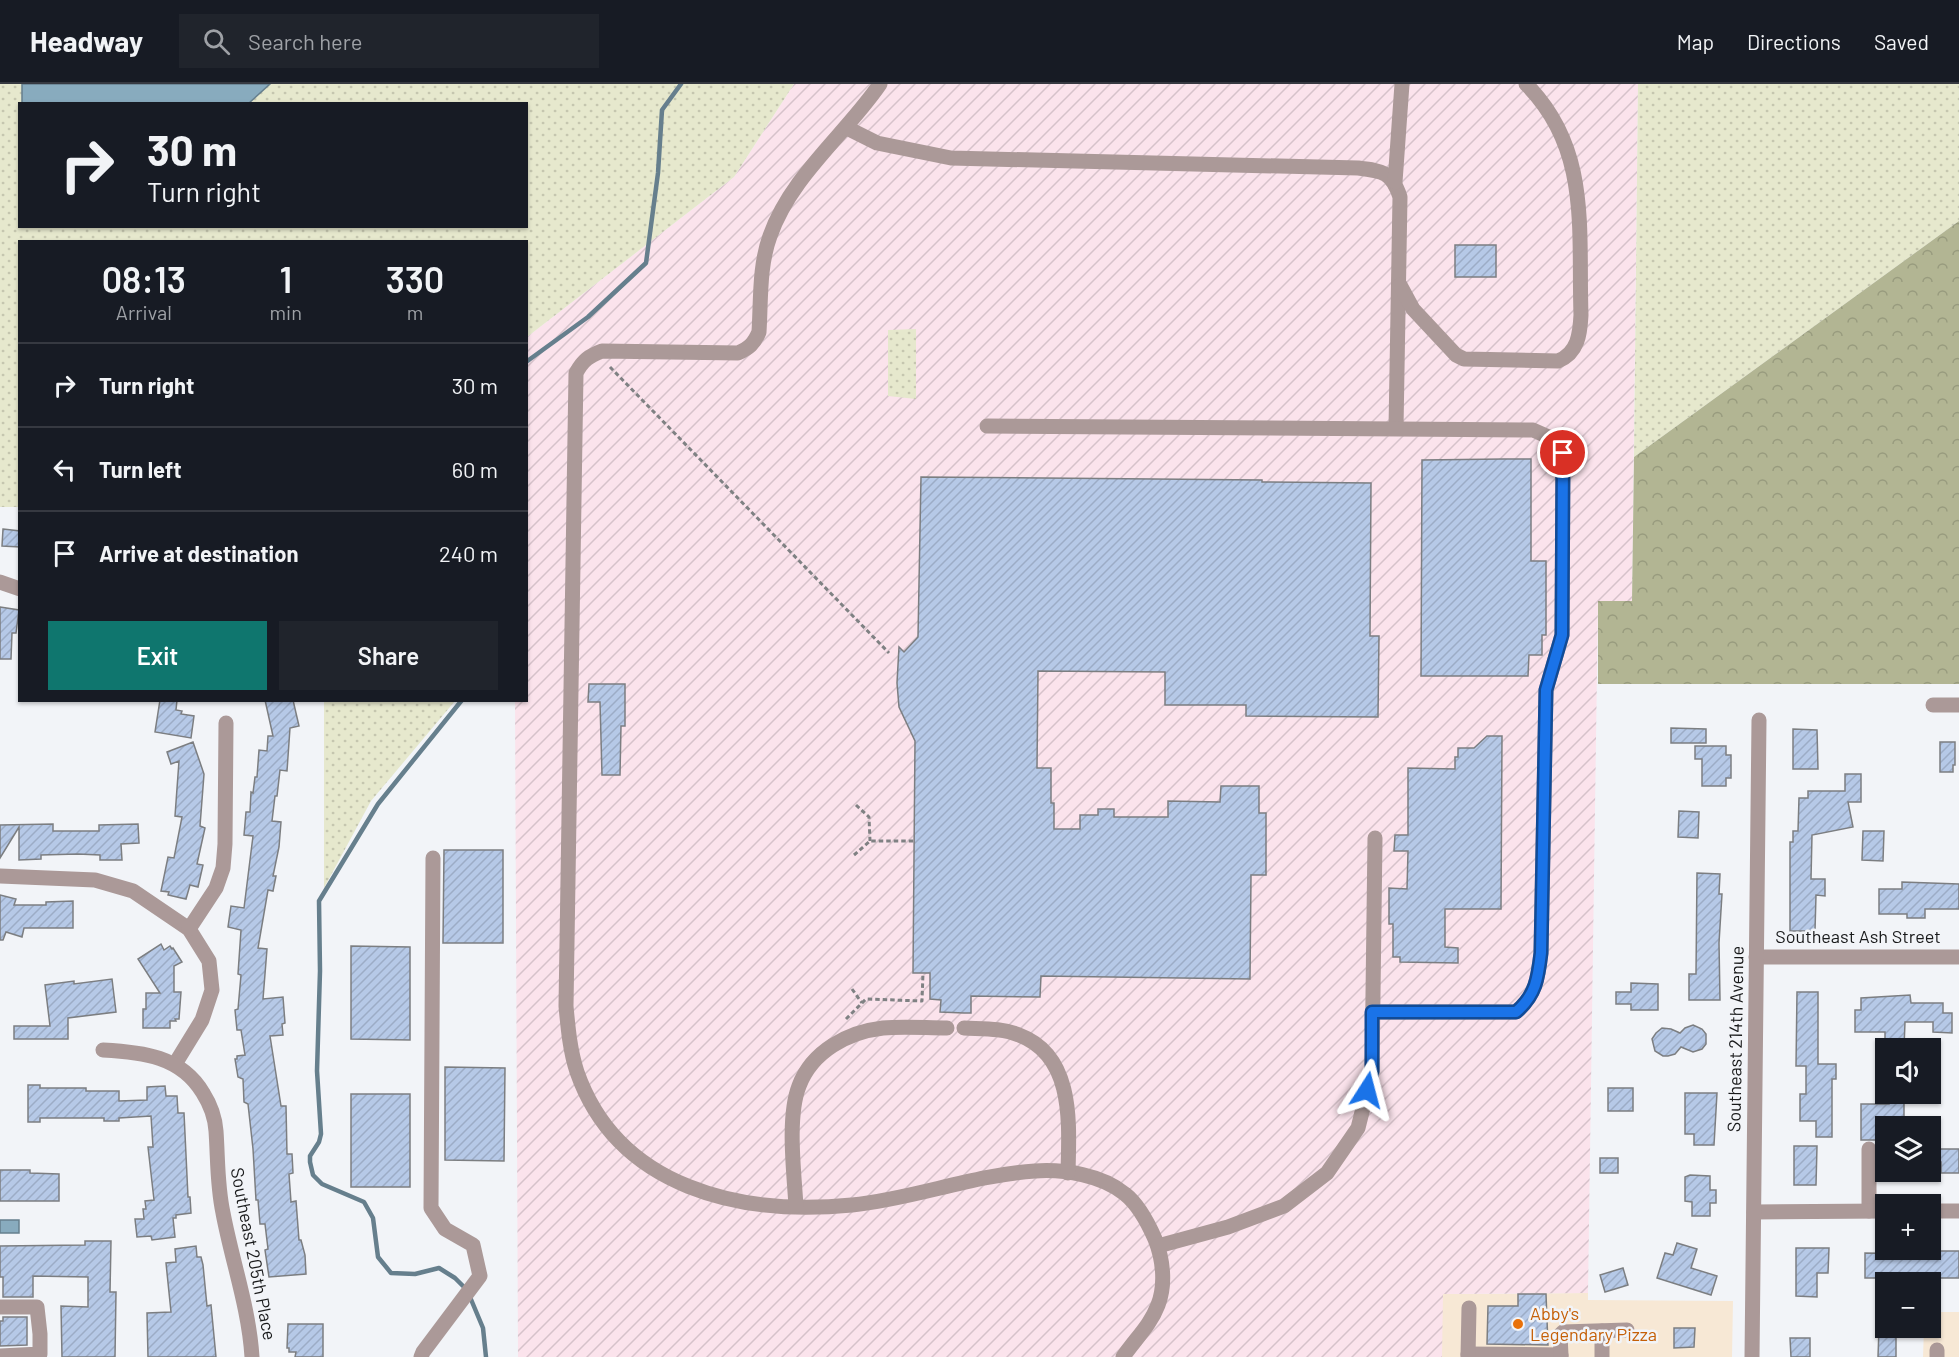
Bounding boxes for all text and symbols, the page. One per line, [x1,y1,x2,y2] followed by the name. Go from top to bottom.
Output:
[179,14,599,68] search box
[30,24,143,58] text: Headway
[200,25,233,58] icon: search
[248,28,362,54] text: Search here
[1677,29,1714,54] text: Map
[1747,29,1841,54] text: Directions
[1874,29,1929,54] text: Saved
[147,124,237,174] text: 30 m
[48,126,126,204] icon: right
[147,175,261,207] text: Turn right
[102,257,186,300] text: 08:13
[279,257,292,300] text: 1
[386,257,444,300] text: 330
[116,300,172,324] text: Arrival
[270,300,302,324] text: min
[407,300,423,324] text: m
[48,369,81,402] icon: right
[99,372,194,398] text: Turn right
[452,372,498,398] text: 30 m
[1537,427,1588,478] pin
[1546,436,1579,469] icon: arrive
[48,453,81,486] icon: left
[99,456,182,482] text: Turn left
[452,456,498,482] text: 60 m
[48,537,81,570] icon: arrive
[99,540,298,566] text: Arrive at destination
[439,540,498,566] text: 240 m
[48,621,267,690] button: Exit
[279,621,498,690] button: Share
[1775,925,1941,947] street label: Southeast Ash Street
[1722,946,1748,1132] street label: Southeast 214th Avenue
[1875,1038,1941,1338] map controls
[1875,1038,1941,1104] button: sound
[1335,1058,1399,1122] position arrow
[1875,1116,1941,1182] button: layers
[226,1166,282,1342] street label: Southeast 205th Place
[1875,1194,1941,1260] button: +
[1875,1272,1941,1338] button: −
[1530,1302,1657,1345] place label: Abby's Legendary Pizza
[1511,1317,1525,1331] marker: Abby's Legendary Pizza

